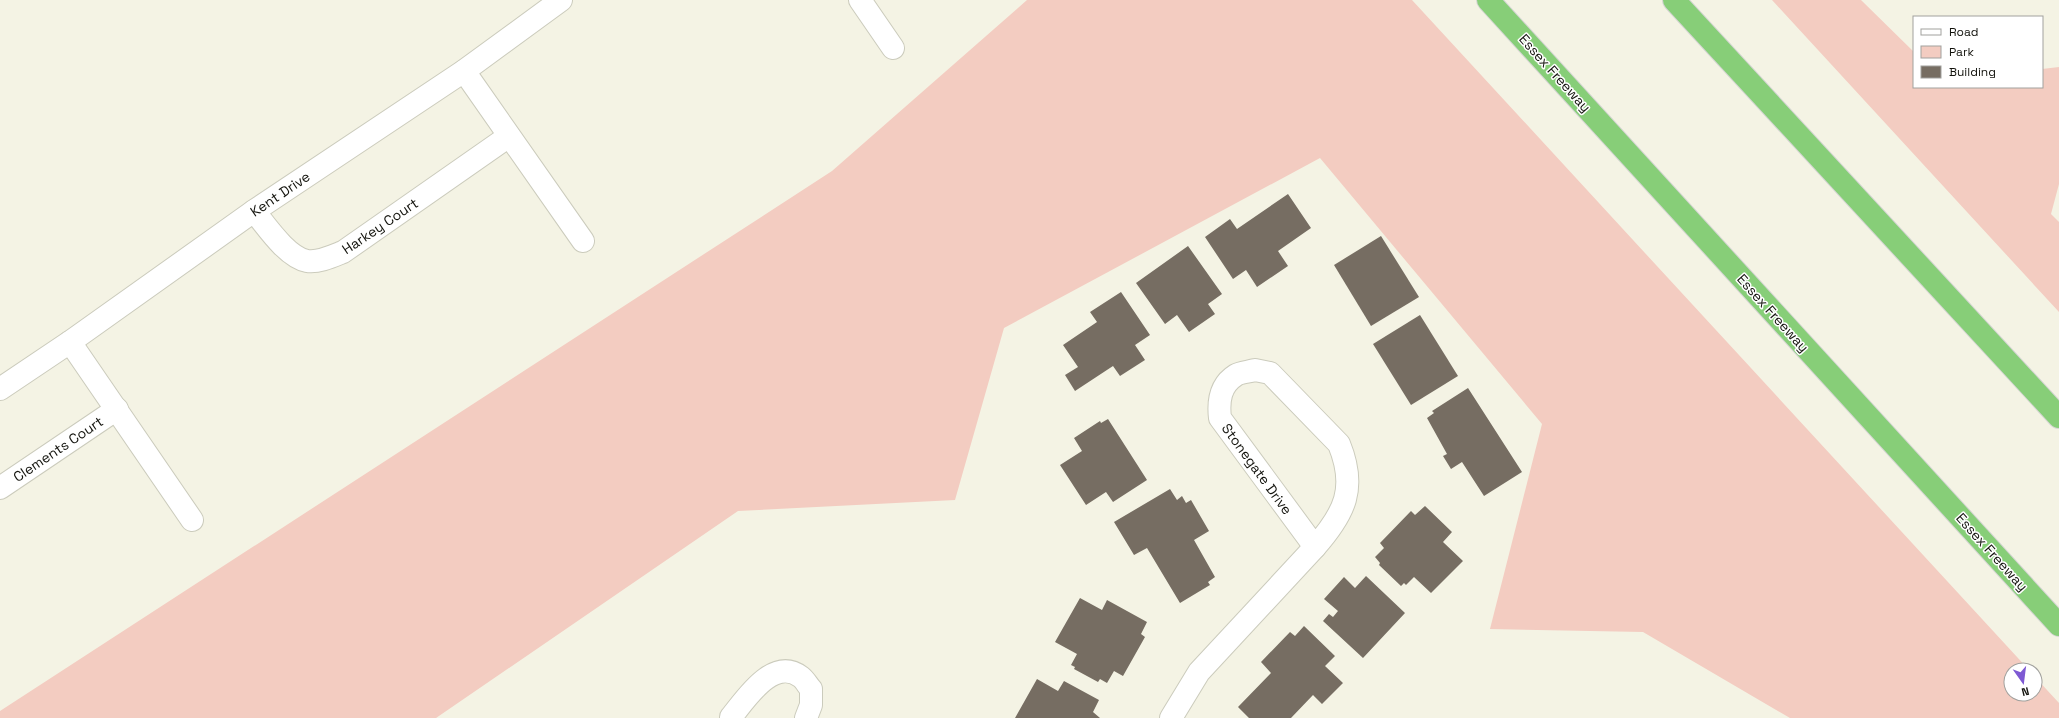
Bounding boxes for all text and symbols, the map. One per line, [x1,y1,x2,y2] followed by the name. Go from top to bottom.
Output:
[1913,16,2043,88] legend
[1949,24,1978,40] text: Road
[1515,30,1595,116] street label: Essex Freeway
[1949,44,1974,60] text: Park
[1949,64,1996,80] text: Building
[247,167,313,221] street label: Kent Drive
[338,194,422,258] street label: Harkey Court
[1733,270,1813,356] street label: Essex Freeway
[10,412,106,486] street label: Clements Court
[1218,420,1296,518] street label: Stonegate Drive
[1952,509,2032,595] street label: Essex Freeway
[2003,662,2043,702] north arrow
[2020,684,2031,699] text: N

